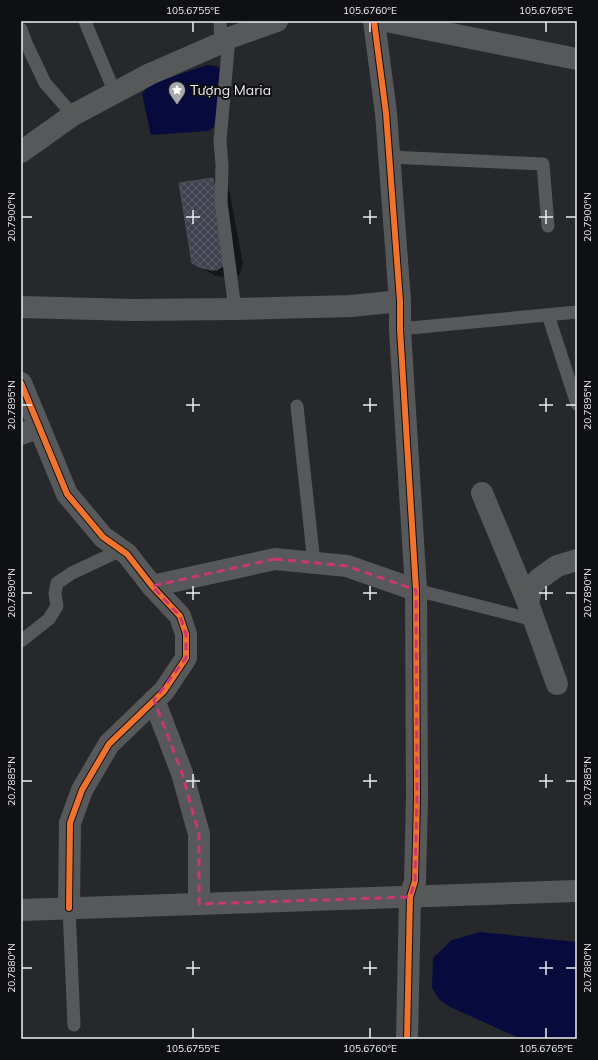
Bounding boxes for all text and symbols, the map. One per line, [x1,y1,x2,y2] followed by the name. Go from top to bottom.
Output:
[166,4,220,17] text: 105.6755°E
[343,4,397,17] text: 105.6760°E
[519,4,573,17] text: 105.6765°E
[167,80,187,105] place icon: Tượng Maria
[190,81,271,99] place label: Tượng Maria
[5,192,18,242] text: 20.7900°N
[581,192,594,242] text: 20.7900°N
[5,380,18,430] text: 20.7895°N
[581,380,594,430] text: 20.7895°N
[5,568,18,618] text: 20.7890°N
[581,568,594,618] text: 20.7890°N
[5,756,18,806] text: 20.7885°N
[581,756,594,806] text: 20.7885°N
[5,943,18,993] text: 20.7880°N
[581,943,594,993] text: 20.7880°N
[166,1042,220,1055] text: 105.6755°E
[343,1042,397,1055] text: 105.6760°E
[519,1042,573,1055] text: 105.6765°E

